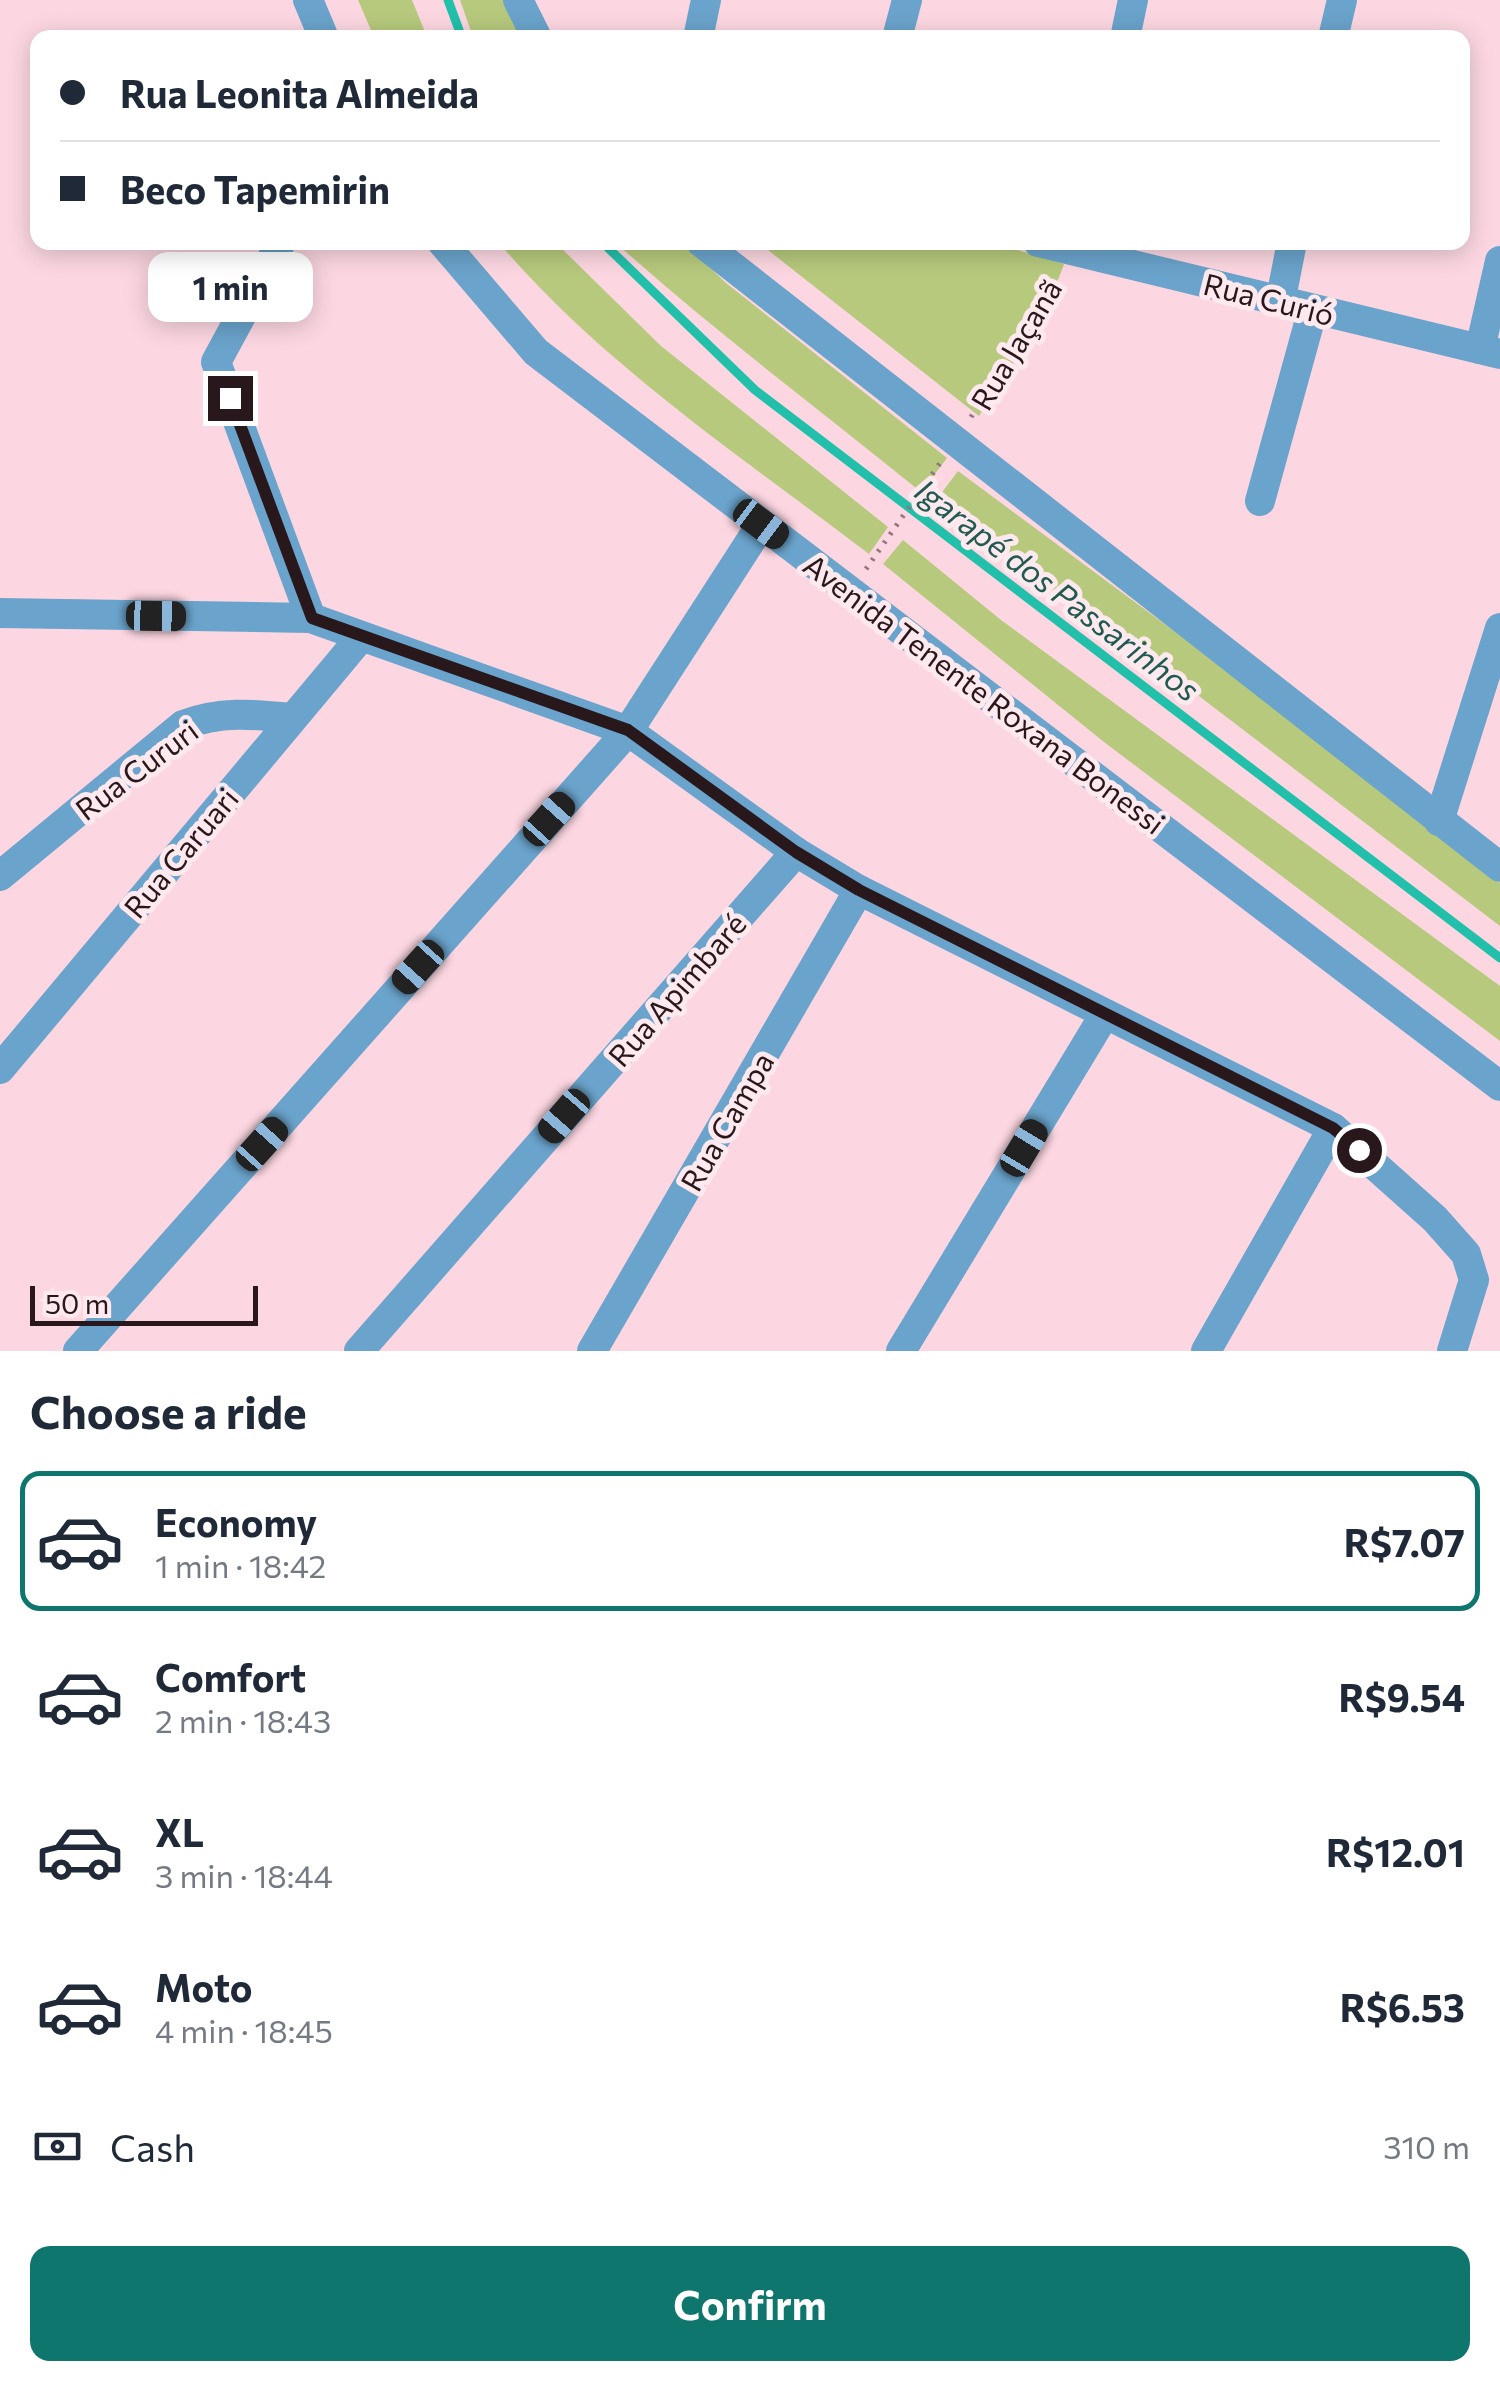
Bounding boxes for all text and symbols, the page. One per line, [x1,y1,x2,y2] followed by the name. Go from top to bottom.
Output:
[120,69,479,116] text: Rua Leonita Almeida
[120,165,390,212] text: Beco Tapemirin
[148,253,312,323] callout: 1 min
[1200,264,1338,332] street label: Rua Curió
[193,267,268,307] text: 1 min
[962,272,1068,416] street label: Rua Jaçanã
[208,376,253,421] route end
[908,469,1208,709] water label: Igarapé dos Passarinhos
[728,494,794,554] car
[797,545,1173,841] street label: Avenida Tenente Roxana Bonessi
[126,600,186,632] car
[67,711,205,827] street label: Rua Cururi
[115,779,245,925] street label: Rua Caruari
[518,787,580,851] car
[599,905,753,1073] street label: Rua Apimbaré
[387,935,449,999] car
[671,1045,781,1197] street label: Rua Campa
[533,1084,595,1148] car
[231,1112,293,1176] car
[996,1115,1052,1181] car
[1337,1128,1382,1173] route start
[30,1281,258,1326] scale bar
[45,1286,109,1320] text: 50 m
[30,1383,307,1438] text: Choose a ride
[35,1496,125,1586] icon: car
[155,1498,317,1545] text: Economy
[1344,1518,1465,1565] text: R$7.07
[155,1545,326,1585] text: 1 min · 18:42
[35,1651,125,1741] icon: car
[155,1653,306,1700] text: Comfort
[1338,1673,1465,1720] text: R$9.54
[155,1700,331,1740] text: 2 min · 18:43
[35,1806,125,1896] icon: car
[155,1808,204,1855] text: XL
[1326,1828,1465,1875] text: R$12.01
[155,1855,333,1895] text: 3 min · 18:44
[35,1961,125,2051] icon: car
[155,1963,253,2010] text: Moto
[1340,1983,1465,2030] text: R$6.53
[155,2010,333,2050] text: 4 min · 18:45
[30,2119,85,2174] icon: cash
[110,2123,195,2170] text: Cash
[1383,2126,1470,2166] text: 310 m
[30,2246,1470,2361] button: Confirm

